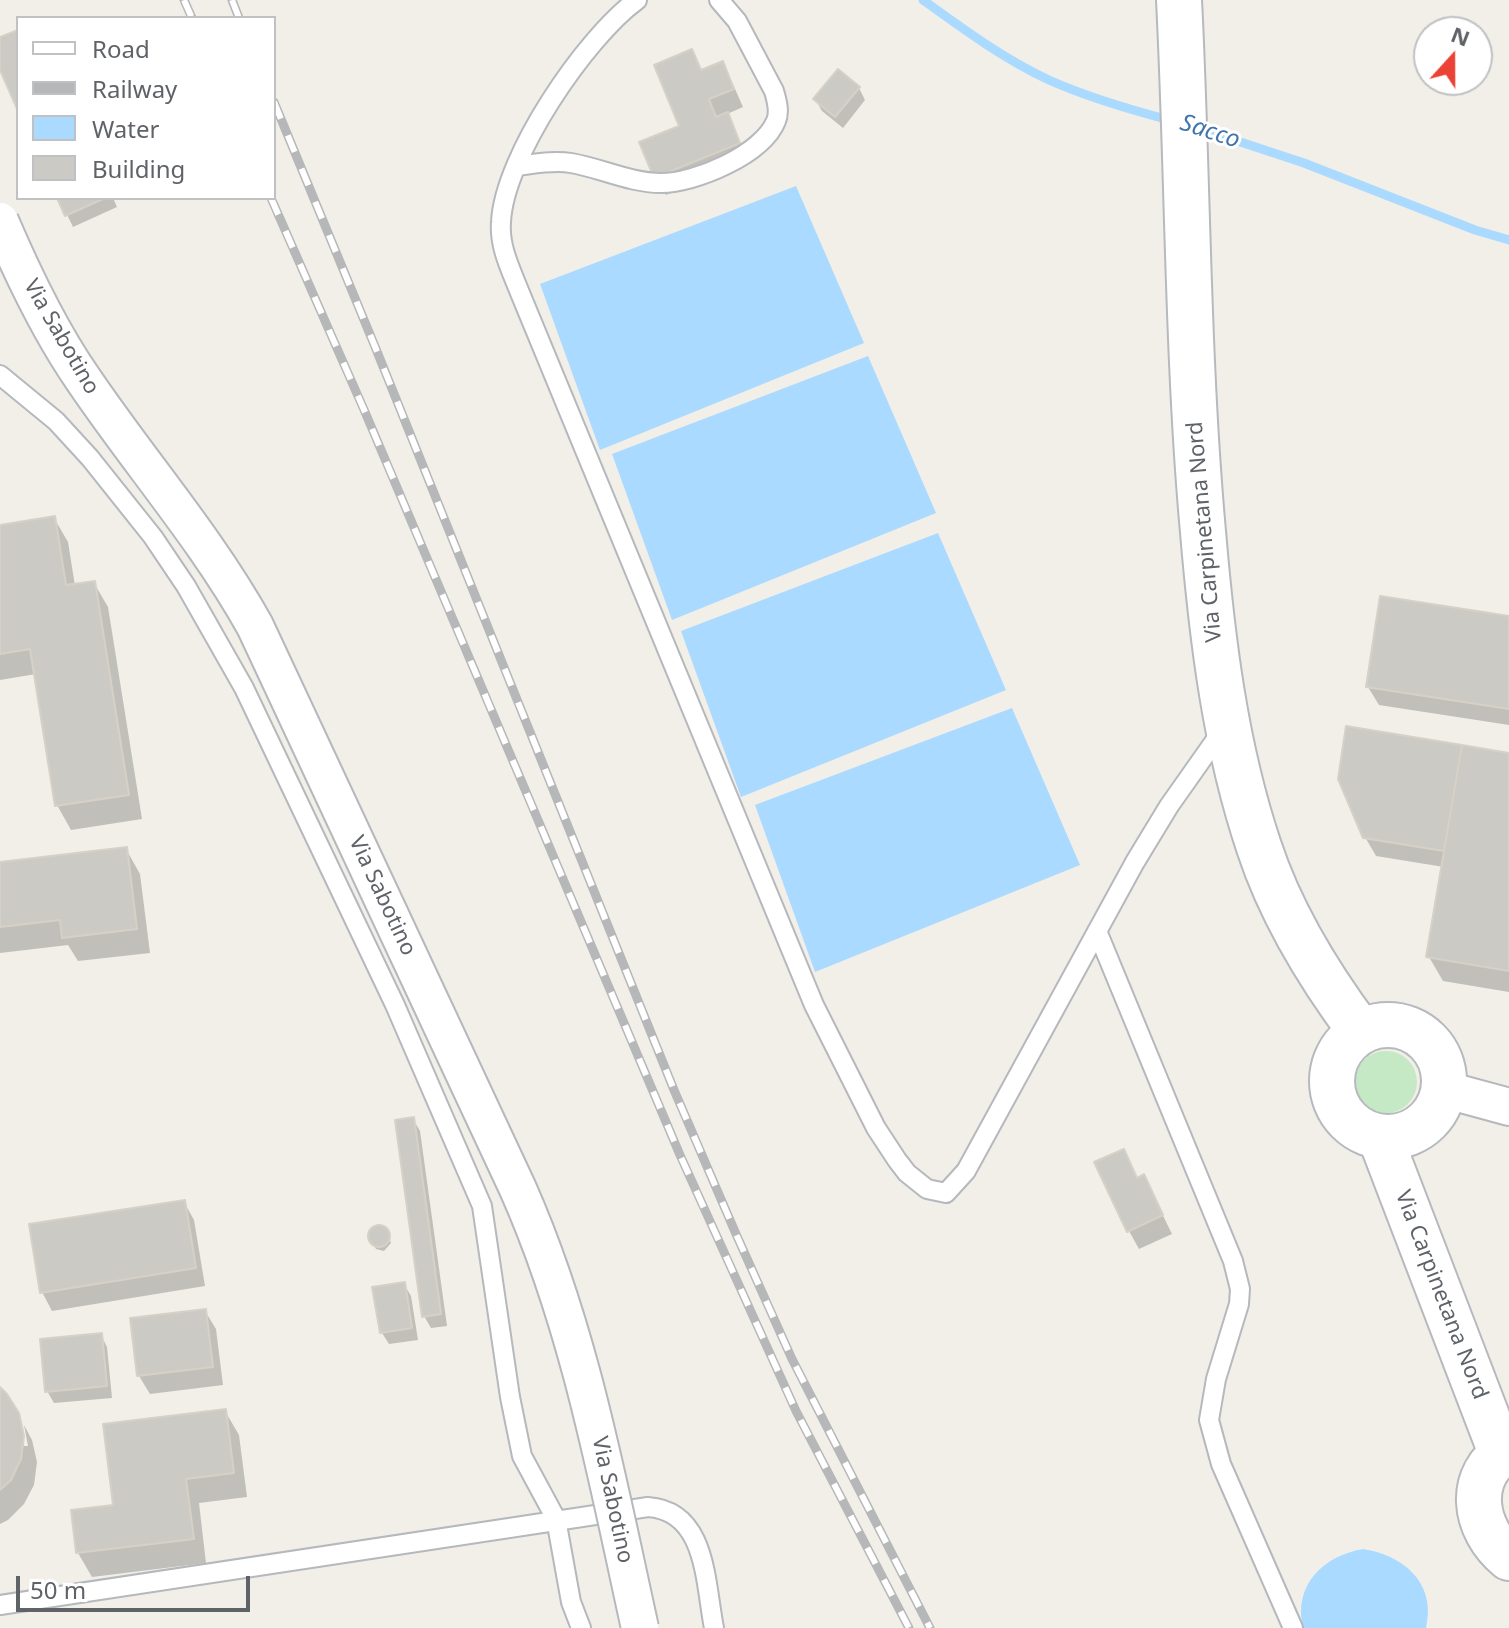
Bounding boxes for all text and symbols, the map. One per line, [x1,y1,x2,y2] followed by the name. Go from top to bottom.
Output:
[16,16,276,200] legend
[1413,16,1493,96] north arrow
[1447,18,1475,53] text: N
[92,32,150,65] text: Road
[92,72,177,105] text: Railway
[1177,109,1243,155] water label: Sacco
[92,112,159,145] text: Water
[92,152,185,185] text: Building
[17,275,105,399] street label: Via Sabotino
[1182,420,1228,644] street label: Via Carpinetana Nord
[343,832,421,960] street label: Via Sabotino
[1389,1187,1493,1403] street label: Via Carpinetana Nord
[586,1434,638,1566] street label: Via Sabotino
[20,1560,254,1610] scale bar
[30,1573,86,1606] text: 50 m

